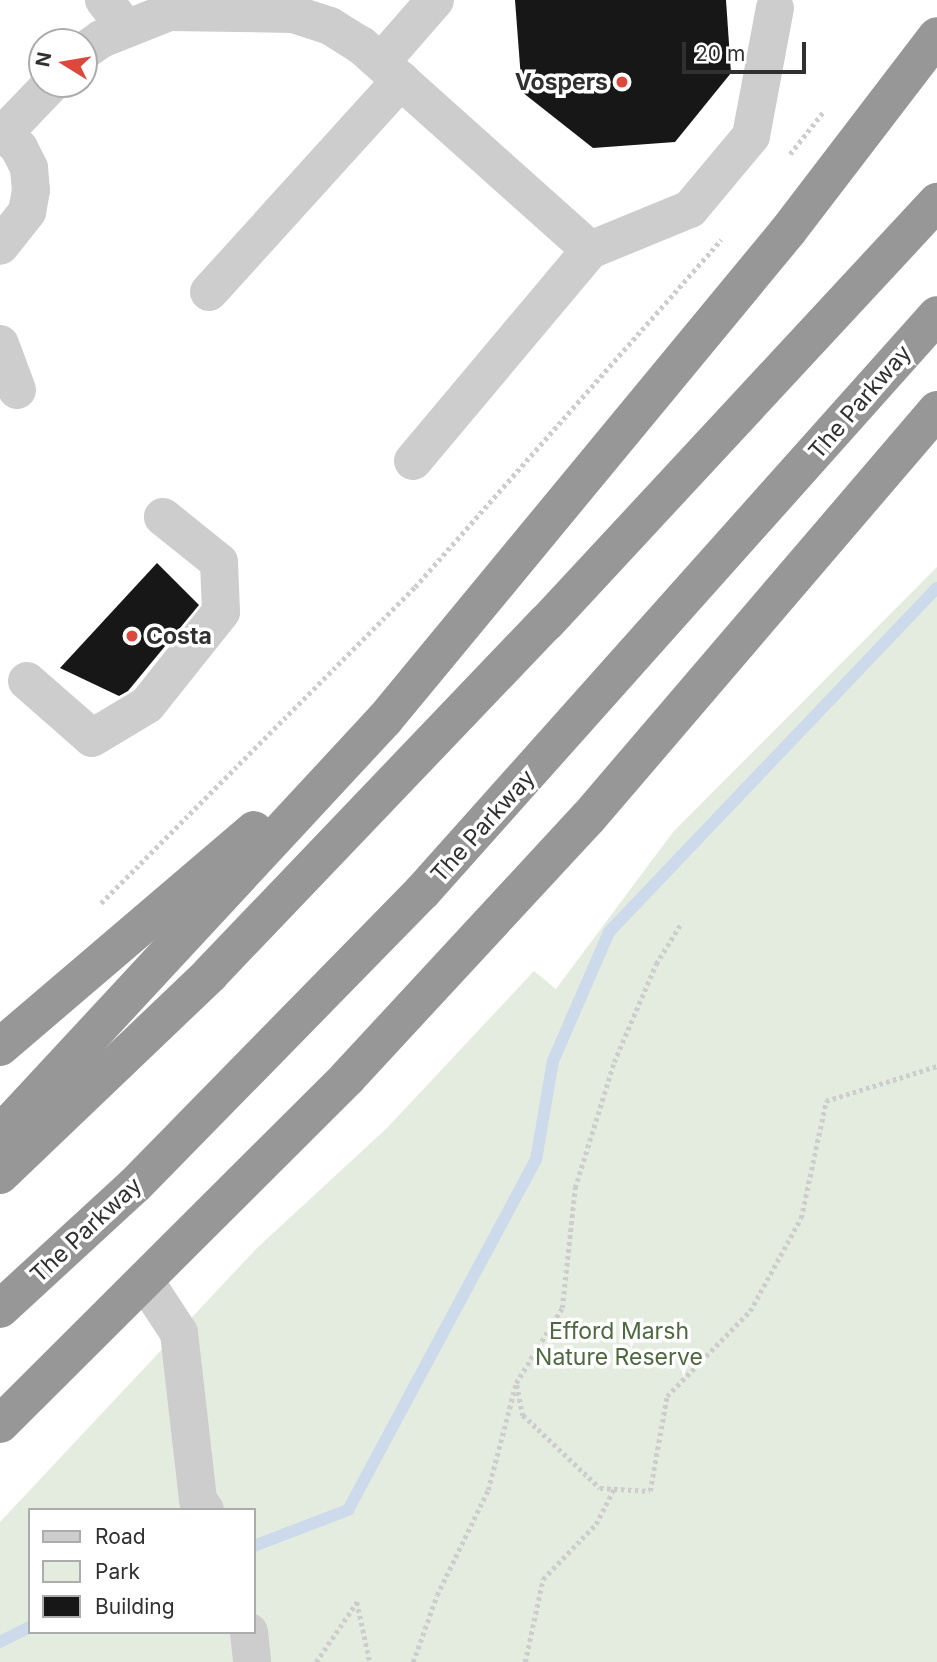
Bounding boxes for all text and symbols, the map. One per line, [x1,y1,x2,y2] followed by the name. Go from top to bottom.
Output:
[28,28,98,98] north arrow
[685,28,809,72] scale bar
[695,41,745,66] text: 20 m
[31,50,57,69] text: N
[515,68,608,96] place label: Vospers
[614,74,630,90] marker: Vospers
[803,339,917,465] street label: The Parkway
[146,622,212,650] place label: Costa
[124,628,140,644] marker: Costa
[425,764,541,888] street label: The Parkway
[25,1172,147,1288] street label: The Parkway
[535,1317,703,1371] park label: Efford Marsh Nature Reserve
[28,1508,256,1634] legend
[95,1524,146,1549] text: Road
[95,1559,140,1584] text: Park
[95,1594,175,1619] text: Building

